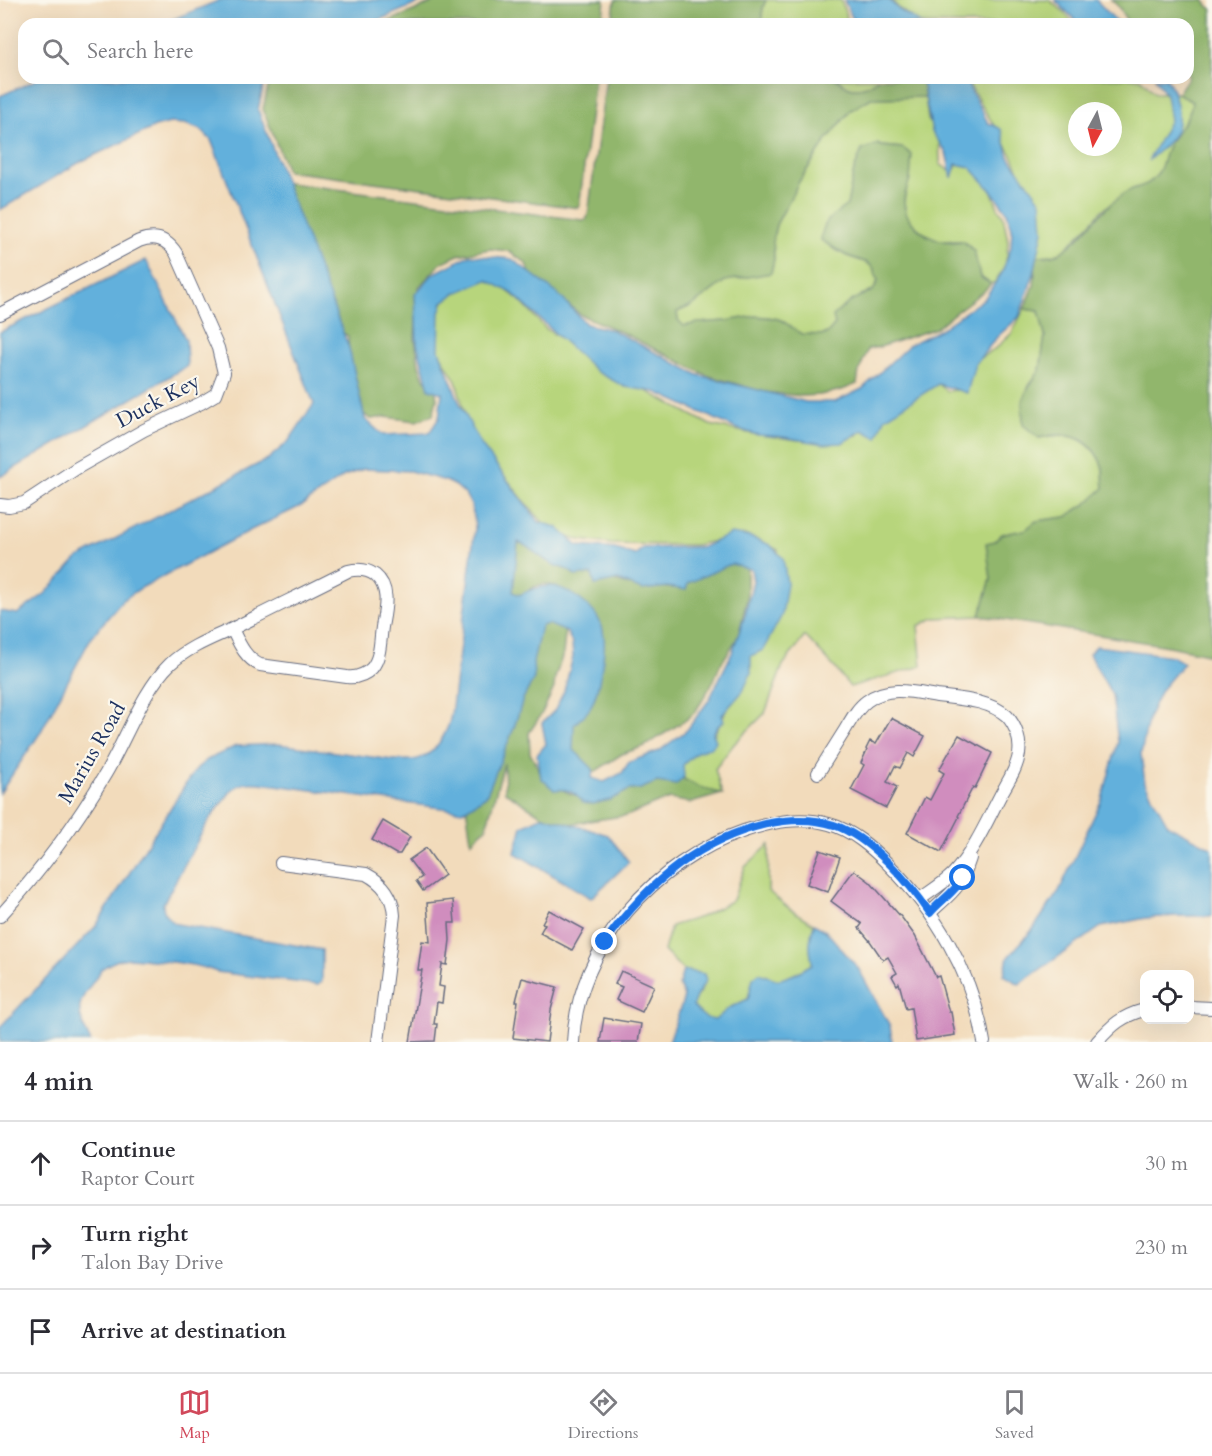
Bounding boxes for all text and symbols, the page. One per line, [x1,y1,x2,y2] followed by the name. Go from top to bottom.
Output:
[18,18,1194,84] search box
[39,35,72,68] icon: search
[87,36,194,66] text: Search here
[1068,102,1122,156] north arrow
[111,367,205,435] street label: Duck Key
[51,697,133,809] street label: Marius Road
[949,864,975,890] route start
[591,928,617,954] route end
[1140,970,1194,1024] map controls
[1140,970,1194,1024] button: locate
[24,1064,93,1099] text: 4 min
[1073,1068,1188,1095] text: Walk · 260 m
[81,1135,176,1165] text: Continue
[24,1147,57,1180] icon: ahead
[1145,1150,1188,1177] text: 30 m
[81,1165,195,1192] text: Raptor Court
[81,1219,188,1249] text: Turn right
[24,1231,57,1264] icon: right
[1135,1234,1188,1261] text: 230 m
[81,1249,224,1276] text: Talon Bay Drive
[24,1315,57,1348] icon: arrive
[81,1316,286,1346] text: Arrive at destination
[178,1386,211,1444] tab: Map
[568,1386,638,1444] tab: Directions
[995,1386,1034,1444] tab: Saved

